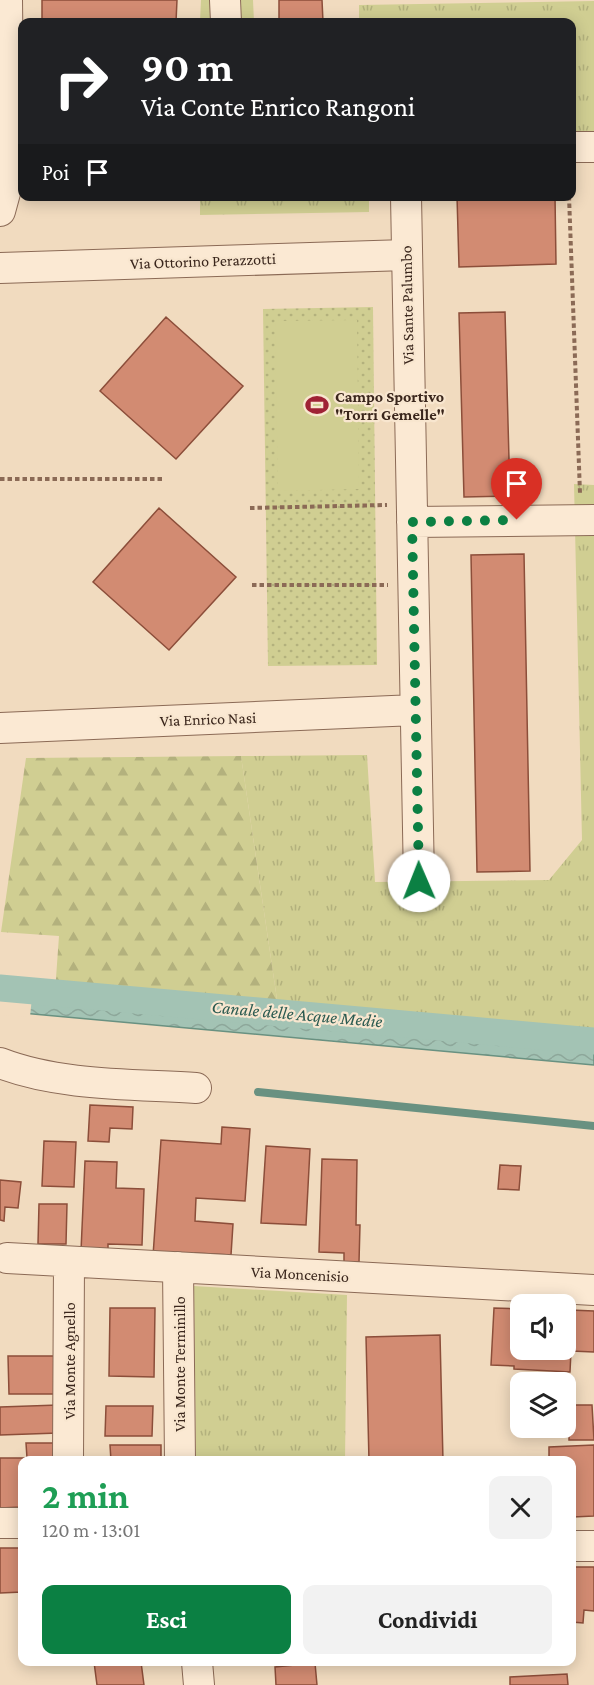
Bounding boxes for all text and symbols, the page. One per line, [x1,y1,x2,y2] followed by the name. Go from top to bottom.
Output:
[42,42,120,120] icon: right
[141,43,233,90] text: 90 m
[141,92,415,122] text: Via Conte Enrico Rangoni
[81,156,114,189] icon: arrive
[42,160,69,185] text: Poi
[397,245,417,365] street label: Via Sante Palumbo
[130,250,276,272] street label: Via Ottorino Perazzotti
[335,388,445,423] place label: Campo Sportivo "Torri Gemelle"
[304,392,330,418] sports icon: Campo Sportivo "Torri Gemelle"
[491,458,542,520] pin
[500,467,533,500] icon: arrive
[160,709,256,729] street label: Via Enrico Nasi
[387,849,451,913] position arrow
[211,997,383,1031] water label: Canale delle Acque Medie
[251,1263,349,1285] street label: Via Moncenisio
[510,1294,576,1438] map controls
[510,1294,576,1360] button: sound
[171,1296,188,1432] street label: Via Monte Terminillo
[61,1302,79,1420] street label: Via Monte Agnello
[510,1372,576,1438] button: layers
[42,1476,129,1516] text: 2 min
[489,1476,552,1539] button: close
[42,1519,140,1541] text: 120 m · 13:01
[42,1585,291,1654] button: Esci
[303,1585,552,1654] button: Condividi

